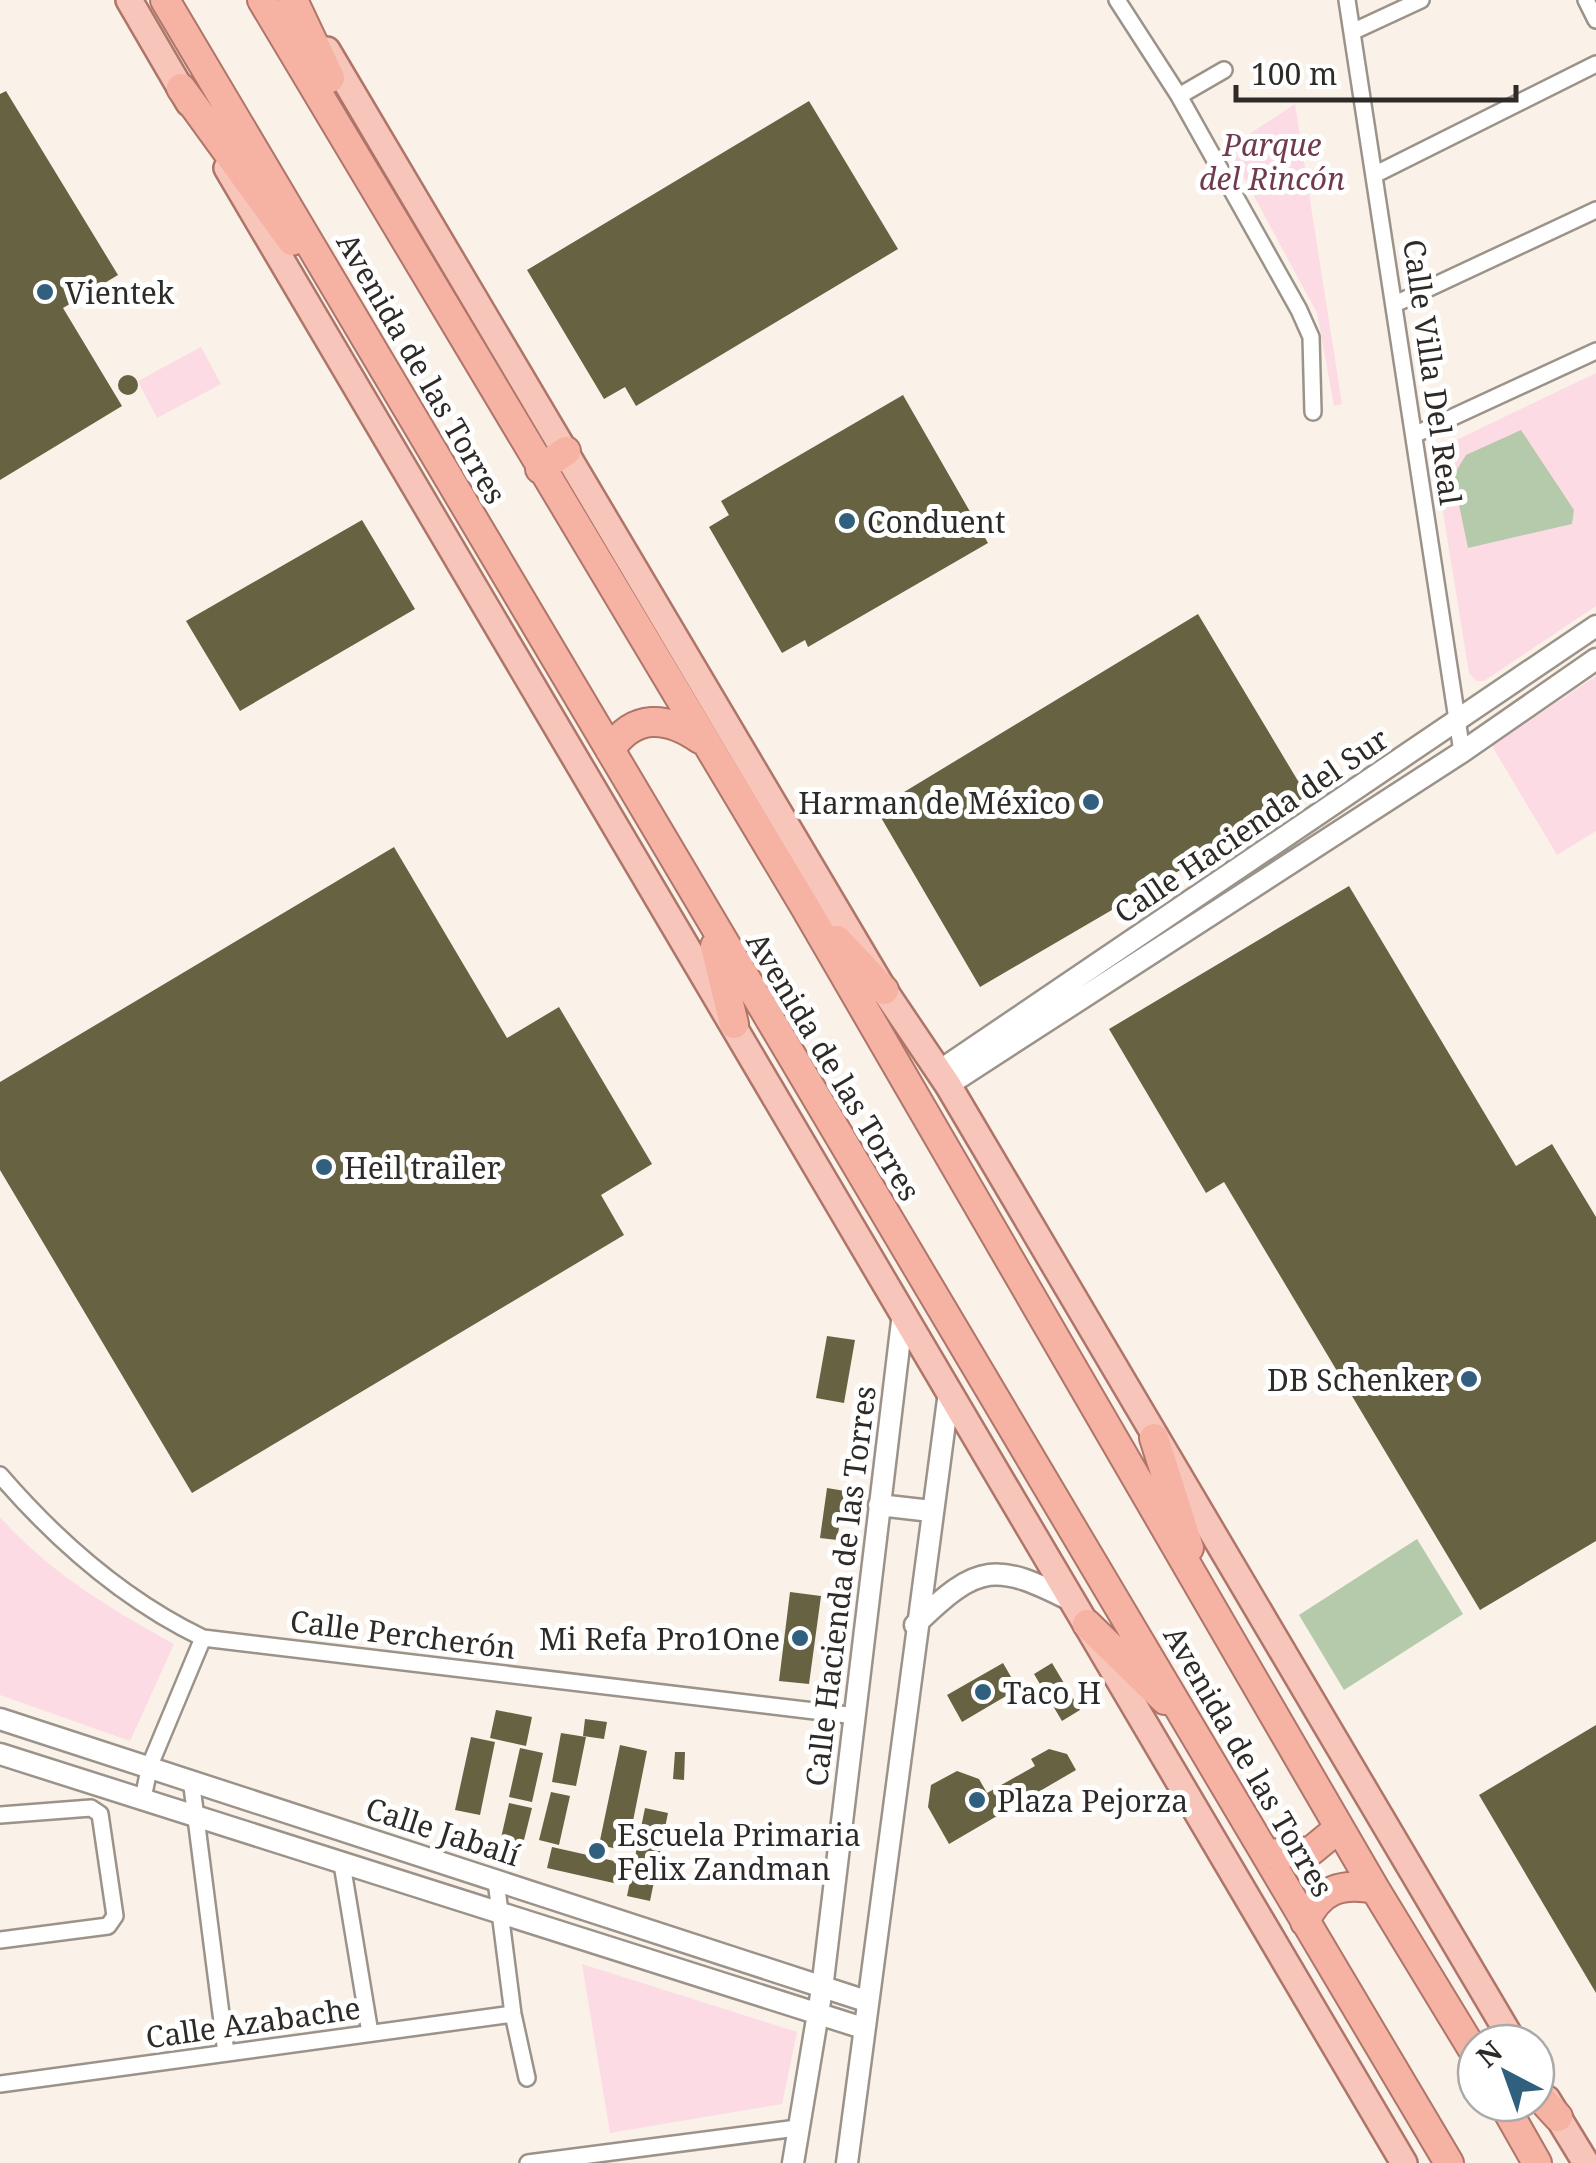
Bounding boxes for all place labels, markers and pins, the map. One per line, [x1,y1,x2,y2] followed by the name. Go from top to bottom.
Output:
[65,272,175,313] place label: Vientek
[34,281,56,303] marker: Vientek
[867,501,1006,542] place label: Conduent
[836,510,858,532] marker: Conduent
[798,782,1071,823] place label: Harman de México
[1080,791,1102,813] marker: Harman de México
[344,1147,501,1188] place label: Heil trailer
[313,1156,335,1178] marker: Heil trailer
[1267,1359,1449,1400] place label: DB Schenker
[1458,1368,1480,1390] marker: DB Schenker
[539,1618,780,1659] place label: Mi Refa Pro1One
[789,1627,811,1649] marker: Mi Refa Pro1One
[1003,1672,1101,1713] place label: Taco H
[972,1681,994,1703] marker: Taco H
[997,1780,1188,1821] place label: Plaza Pejorza
[966,1789,988,1811] marker: Plaza Pejorza
[617,1814,861,1889] place label: Escuela Primaria Felix Zandman
[586,1840,608,1862] marker: Escuela Primaria Felix Zandman

